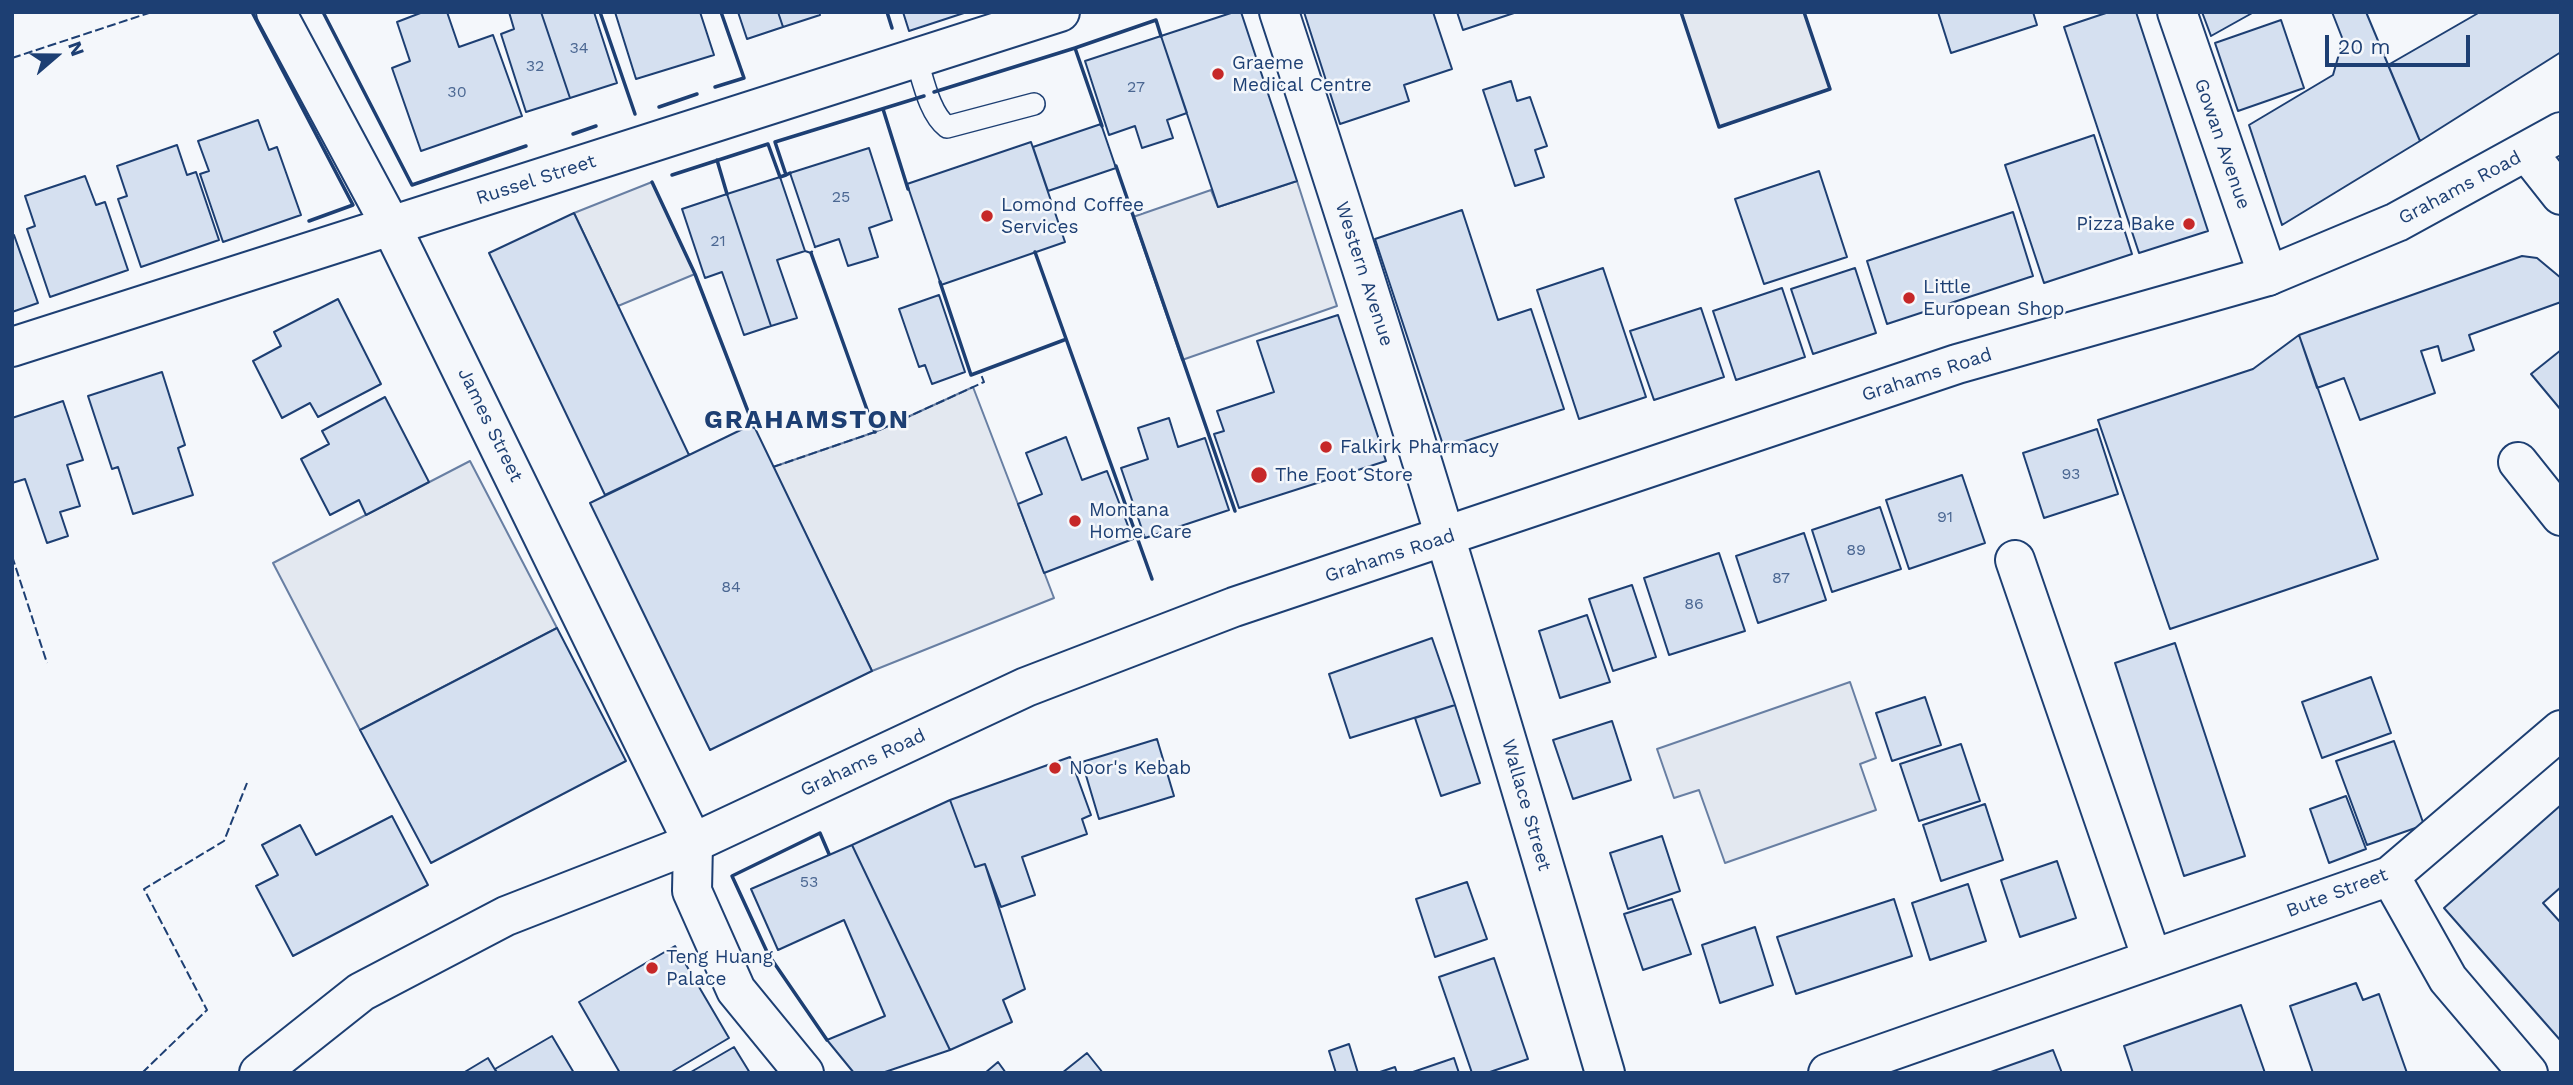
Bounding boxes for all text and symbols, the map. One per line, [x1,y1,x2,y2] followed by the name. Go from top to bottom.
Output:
[21,21,91,91] north arrow
[2328,21,2473,65] scale bar
[2338,34,2390,59] text: 20 m
[63,38,89,59] text: N
[569,38,589,58] house number: 34
[1232,52,1372,96] place label: Graeme Medical Centre
[526,56,544,76] house number: 32
[1210,66,1226,82] marker: Graeme Medical Centre
[2189,76,2255,212] street label: Gowan Avenue
[1127,77,1145,97] house number: 27
[447,82,467,102] house number: 30
[2395,146,2525,230] street label: Grahams Road
[473,150,599,210] street label: Russel Street
[832,187,850,207] house number: 25
[1001,194,1144,238] place label: Lomond Coffee Services
[1330,199,1398,349] street label: Western Avenue
[979,208,995,224] marker: Lomond Coffee Services
[2076,213,2175,235] place label: Pizza Bake
[2181,216,2197,232] marker: Pizza Bake
[710,231,726,251] house number: 21
[1923,276,2065,320] place label: Little European Shop
[1901,290,1917,306] marker: Little European Shop
[1859,343,1995,407] street label: Grahams Road
[453,364,527,486] street label: James Street
[705,404,909,436] district label: GRAHAMSTON
[1340,436,1499,458] place label: Falkirk Pharmacy
[1318,439,1334,455] marker: Falkirk Pharmacy
[1275,464,1413,486] place label: The Foot Store
[2062,464,2080,484] house number: 93
[1249,465,1269,485] marker: The Foot Store
[1089,499,1192,543] place label: Montana Home Care
[1937,507,1953,527] house number: 91
[1067,513,1083,529] marker: Montana Home Care
[1322,524,1458,588] street label: Grahams Road
[1846,540,1866,560] house number: 89
[1772,568,1790,588] house number: 87
[721,577,741,597] house number: 84
[1684,594,1704,614] house number: 86
[797,724,929,802] street label: Grahams Road
[1496,737,1556,873] street label: Wallace Street
[1069,757,1191,779] place label: Noor's Kebab
[1047,760,1063,776] marker: Noor's Kebab
[2283,863,2391,923] street label: Bute Street
[800,872,818,892] house number: 53
[666,946,773,990] place label: Teng Huang Palace
[644,960,660,976] marker: Teng Huang Palace

